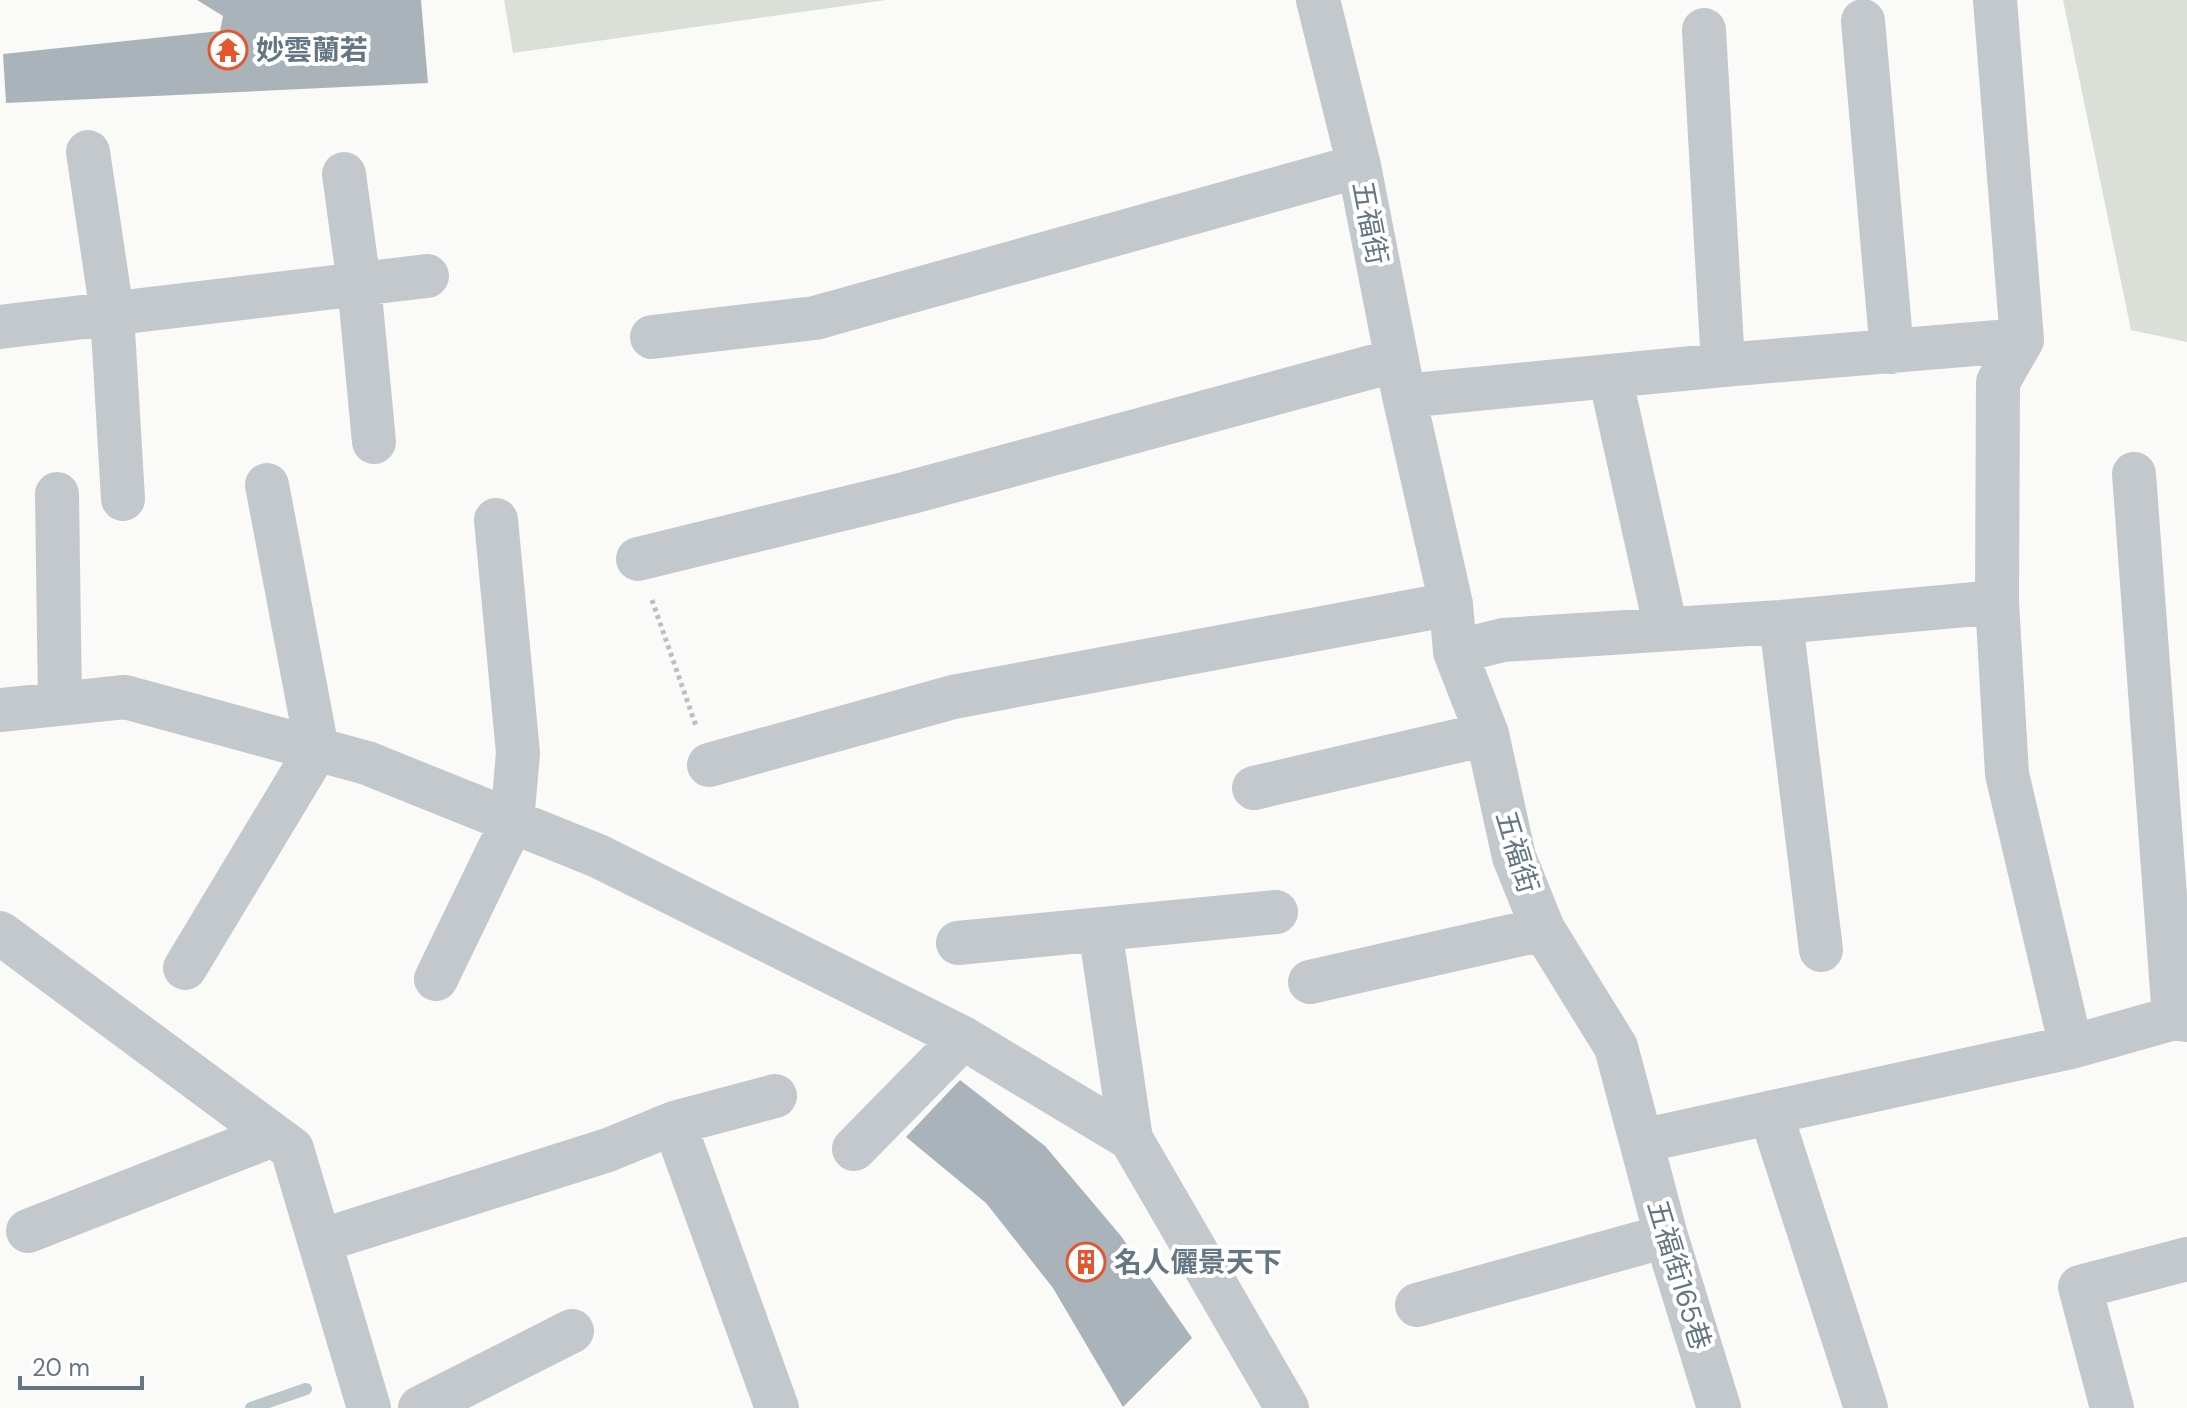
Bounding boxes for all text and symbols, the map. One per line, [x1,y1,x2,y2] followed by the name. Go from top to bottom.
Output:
[207,29,249,71] temple icon: 妙雲蘭若
[256,32,368,69] place label: 妙雲蘭若
[1344,178,1396,268] street label: 五福街
[1487,806,1547,898] street label: 五福街
[1639,1196,1719,1354] street label: 五福街165巷
[1065,1241,1107,1283] building icon: 名人儷景天下
[1114,1244,1282,1281] place label: 名人儷景天下
[20,1340,142,1390] scale bar
[32,1352,90,1383] text: 20 m

